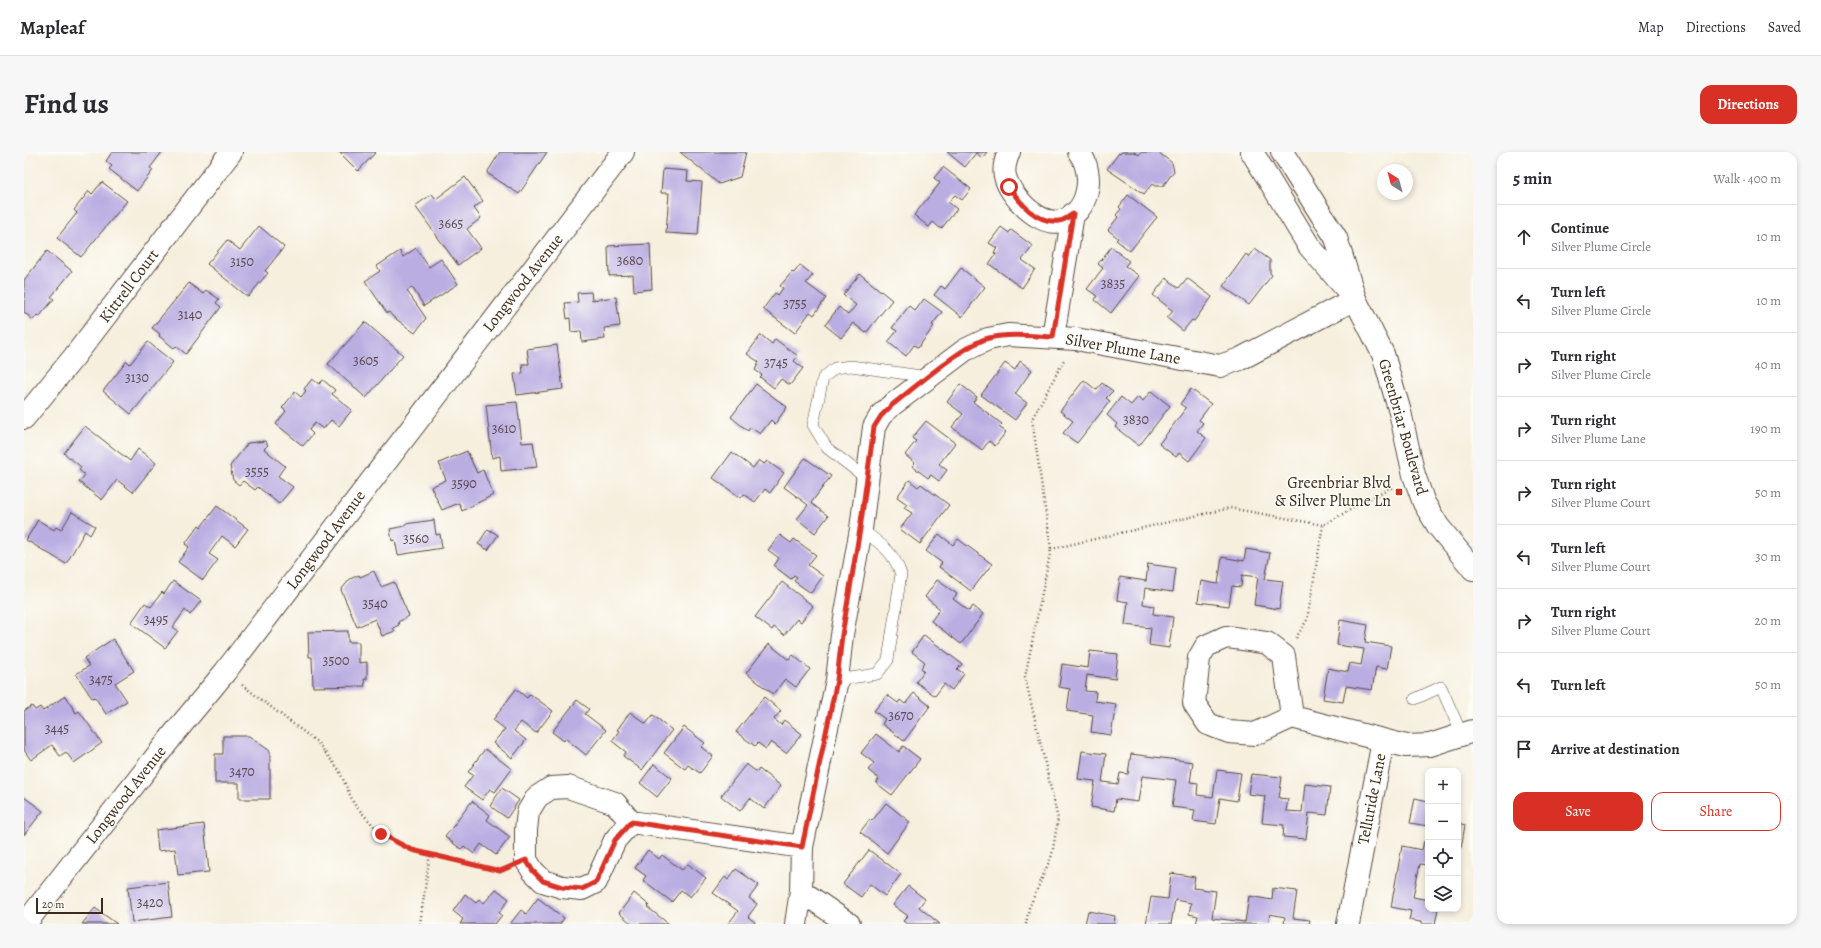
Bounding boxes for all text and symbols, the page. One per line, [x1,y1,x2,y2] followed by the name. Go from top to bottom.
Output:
[20,15,85,41] text: Mapleaf
[1638,18,1664,37] text: Map
[1686,18,1746,37] text: Directions
[1768,18,1801,37] text: Saved
[24,85,109,123] text: Find us
[1700,85,1797,124] button: Directions
[1377,164,1413,200] north arrow
[1513,167,1552,190] text: 5 min
[1713,170,1781,187] text: Walk · 400 m
[1000,178,1018,196] route start
[439,214,463,233] house number: 3665
[1551,218,1609,238] text: Continue
[1513,226,1535,248] icon: ahead
[1756,228,1781,245] text: 10 m
[478,229,568,337] street label: Longwood Avenue
[1551,238,1651,255] text: Silver Plume Circle
[94,245,164,327] street label: Kittrell Court
[617,251,643,270] house number: 3680
[230,252,254,271] house number: 3150
[1101,274,1125,293] house number: 3835
[1551,282,1606,302] text: Turn left
[1513,290,1535,312] icon: left
[1756,292,1781,309] text: 10 m
[783,294,807,313] house number: 3755
[1551,302,1651,319] text: Silver Plume Circle
[178,305,202,324] house number: 3140
[1064,328,1182,370] street label: Silver Plume Lane
[1551,346,1616,366] text: Turn right
[353,351,379,370] house number: 3605
[764,353,788,372] house number: 3745
[1513,354,1535,376] icon: right
[1373,356,1433,498] street label: Greenbriar Boulevard
[1755,356,1781,373] text: 40 m
[1551,366,1651,383] text: Silver Plume Circle
[125,368,149,387] house number: 3130
[1123,410,1149,429] house number: 3830
[1551,410,1616,430] text: Turn right
[1513,418,1535,440] icon: right
[492,419,516,438] house number: 3610
[1750,420,1781,437] text: 190 m
[1551,430,1646,447] text: Silver Plume Lane
[245,462,269,481] house number: 3555
[1275,472,1391,512] place label: Greenbriar Blvd & Silver Plume Ln
[451,474,477,493] house number: 3590
[1551,474,1616,494] text: Turn right
[1513,482,1535,504] icon: right
[1755,484,1781,501] text: 50 m
[281,486,371,594] street label: Longwood Avenue
[1394,487,1404,497] marker: Greenbriar Blvd & Silver Plume Ln
[1551,494,1651,511] text: Silver Plume Court
[403,529,429,548] house number: 3560
[1551,538,1606,558] text: Turn left
[1513,546,1535,568] icon: left
[1755,548,1781,565] text: 30 m
[1551,558,1651,575] text: Silver Plume Court
[362,594,388,613] house number: 3540
[1551,602,1616,622] text: Turn right
[144,610,168,629] house number: 3495
[1513,610,1535,632] icon: right
[1755,612,1781,629] text: 20 m
[1551,622,1651,639] text: Silver Plume Court
[323,651,349,670] house number: 3500
[89,670,113,689] house number: 3475
[1513,674,1535,696] icon: left
[1551,675,1606,695] text: Turn left
[1755,676,1781,693] text: 50 m
[888,706,914,725] house number: 3670
[45,719,69,738] house number: 3445
[1513,738,1535,760] icon: arrive
[1551,739,1680,759] text: Arrive at destination
[81,741,171,849] street label: Longwood Avenue
[1352,752,1392,846] street label: Telluride Lane
[229,762,255,781] house number: 3470
[1425,768,1461,912] map controls
[1425,768,1461,804] button: +
[1513,792,1643,831] button: Save
[1651,792,1781,831] button: Share
[1425,804,1461,840] button: −
[372,825,390,843] route end
[1425,840,1461,876] button: locate
[1425,876,1461,912] button: layers
[137,893,163,912] house number: 3420
[36,896,103,915] scale bar
[42,897,64,912] text: 20 m

